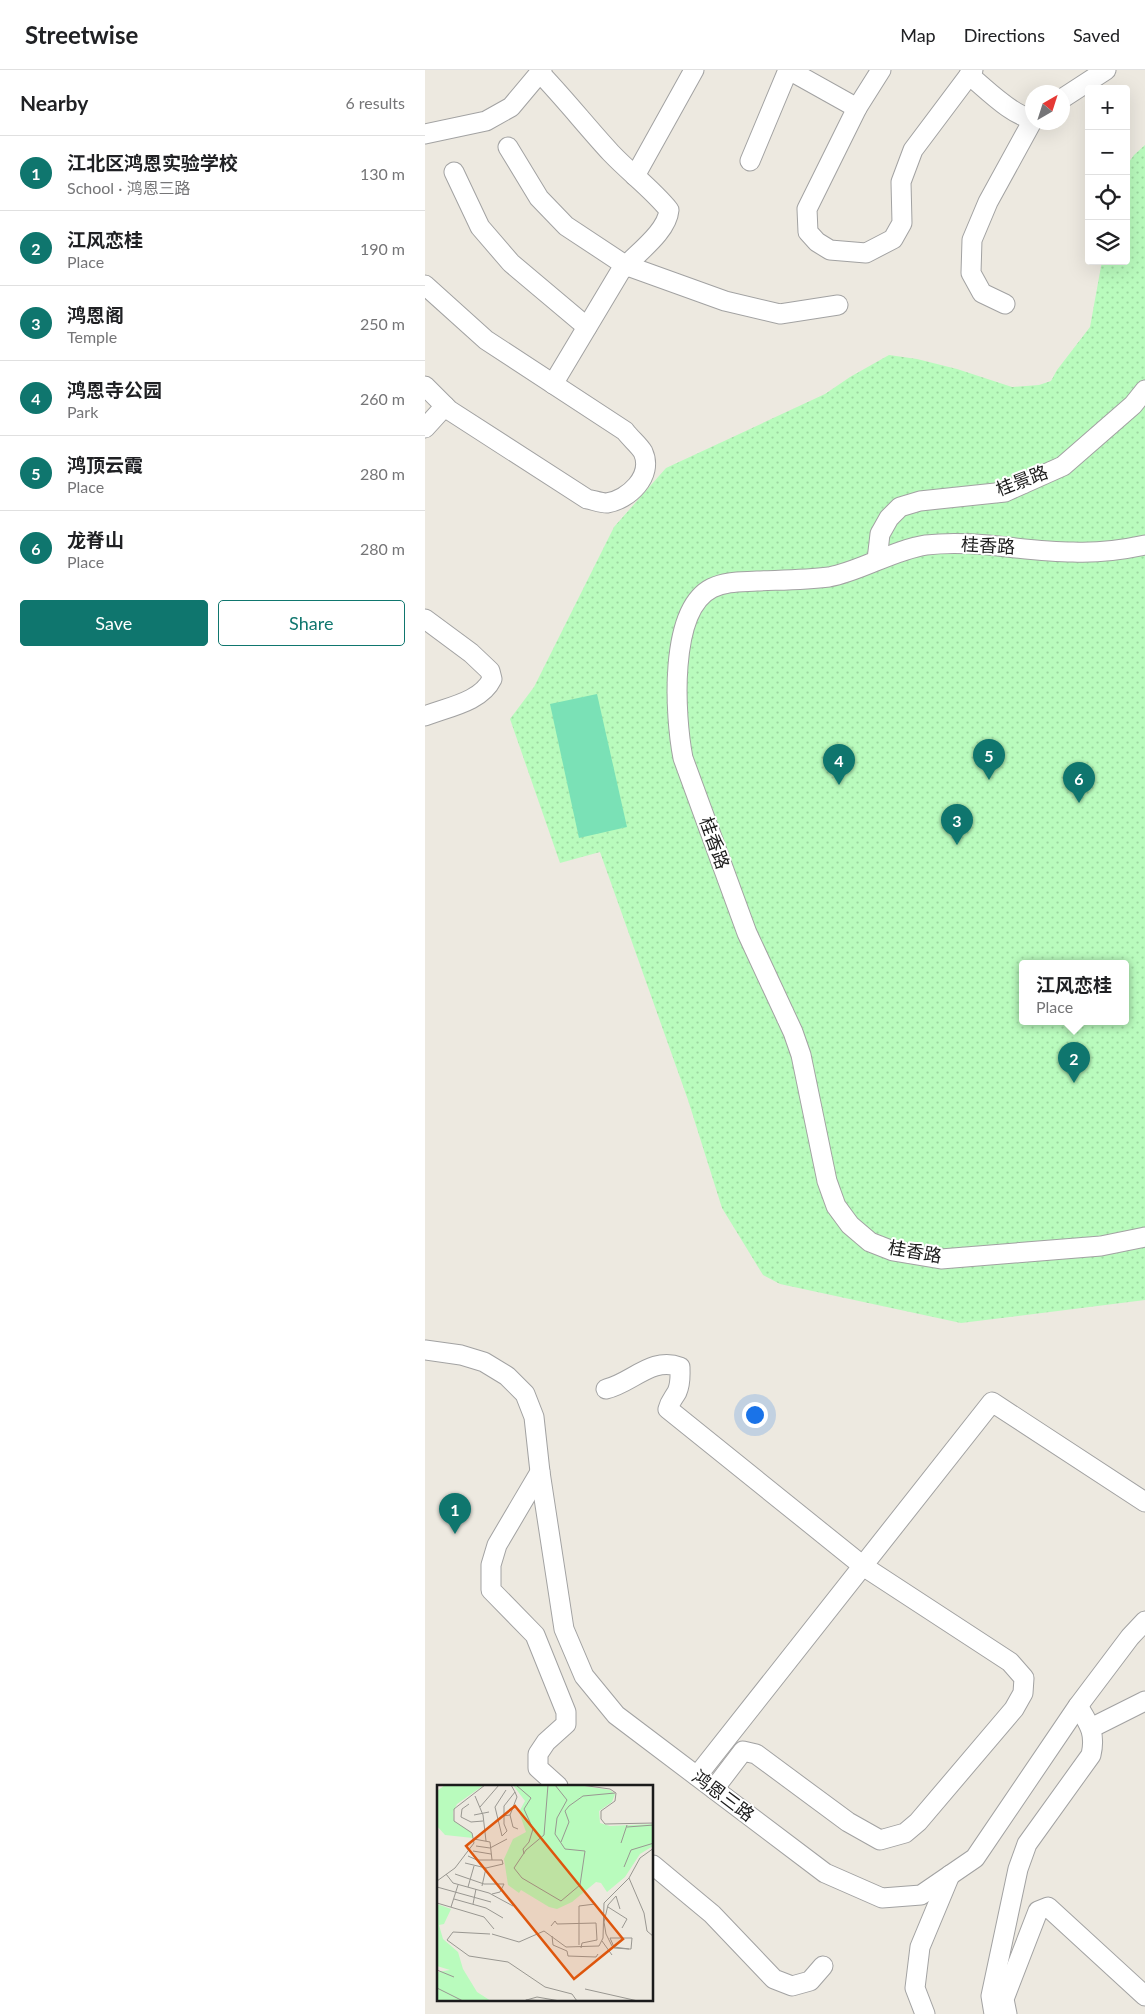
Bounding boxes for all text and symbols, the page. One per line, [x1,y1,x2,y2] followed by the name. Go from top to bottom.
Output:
[25,20,138,49] text: Streetwise
[900,24,936,46] text: Map
[964,24,1045,46] text: Directions
[1073,24,1120,46] text: Saved
[1025,85,1070,130] north arrow
[1085,85,1130,265] map controls
[1085,85,1130,130] button: +
[20,90,88,115] text: Nearby
[345,93,405,112] text: 6 results
[1085,130,1130,175] button: −
[67,151,238,174] text: 江北区鸿恩实验学校
[31,164,41,183] text: 1
[360,164,405,183] text: 130 m
[1085,175,1130,220] button: locate
[67,178,190,197] text: School · 鸿恩三路
[1085,220,1130,265] button: layers
[67,228,143,251] text: 江风恋桂
[31,239,41,258] text: 2
[360,239,405,258] text: 190 m
[67,252,104,271] text: Place
[67,303,124,326] text: 鸿恩阁
[31,314,41,333] text: 3
[360,314,405,333] text: 250 m
[67,327,117,346] text: Temple
[67,378,162,401] text: 鸿恩寺公园
[31,389,41,408] text: 4
[360,389,405,408] text: 260 m
[67,402,98,421] text: Park
[67,453,143,476] text: 鸿顶云霞
[992,460,1051,500] street label: 桂景路
[31,464,41,483] text: 5
[360,464,405,483] text: 280 m
[67,477,104,496] text: Place
[67,528,124,551] text: 龙脊山
[961,533,1016,557] street label: 桂香路
[31,539,41,558] text: 6
[360,539,405,558] text: 280 m
[67,552,104,571] text: Place
[20,600,208,646] button: Save
[218,600,405,646] button: Share
[973,739,1005,780] pin: 5
[823,744,855,785] pin: 4
[1063,762,1095,803] pin: 6
[941,804,973,845] pin: 3
[695,814,735,872] street label: 桂香路
[1019,960,1129,1025] popup
[1036,973,1112,996] text: 江风恋桂
[1036,997,1073,1016] text: Place
[1058,1042,1090,1083] pin: 2
[887,1235,944,1267] street label: 桂香路
[742,1402,768,1428] your location
[439,1493,471,1534] pin: 1
[688,1765,759,1826] street label: 鸿恩三路
[437,1785,654,2002] inset map

